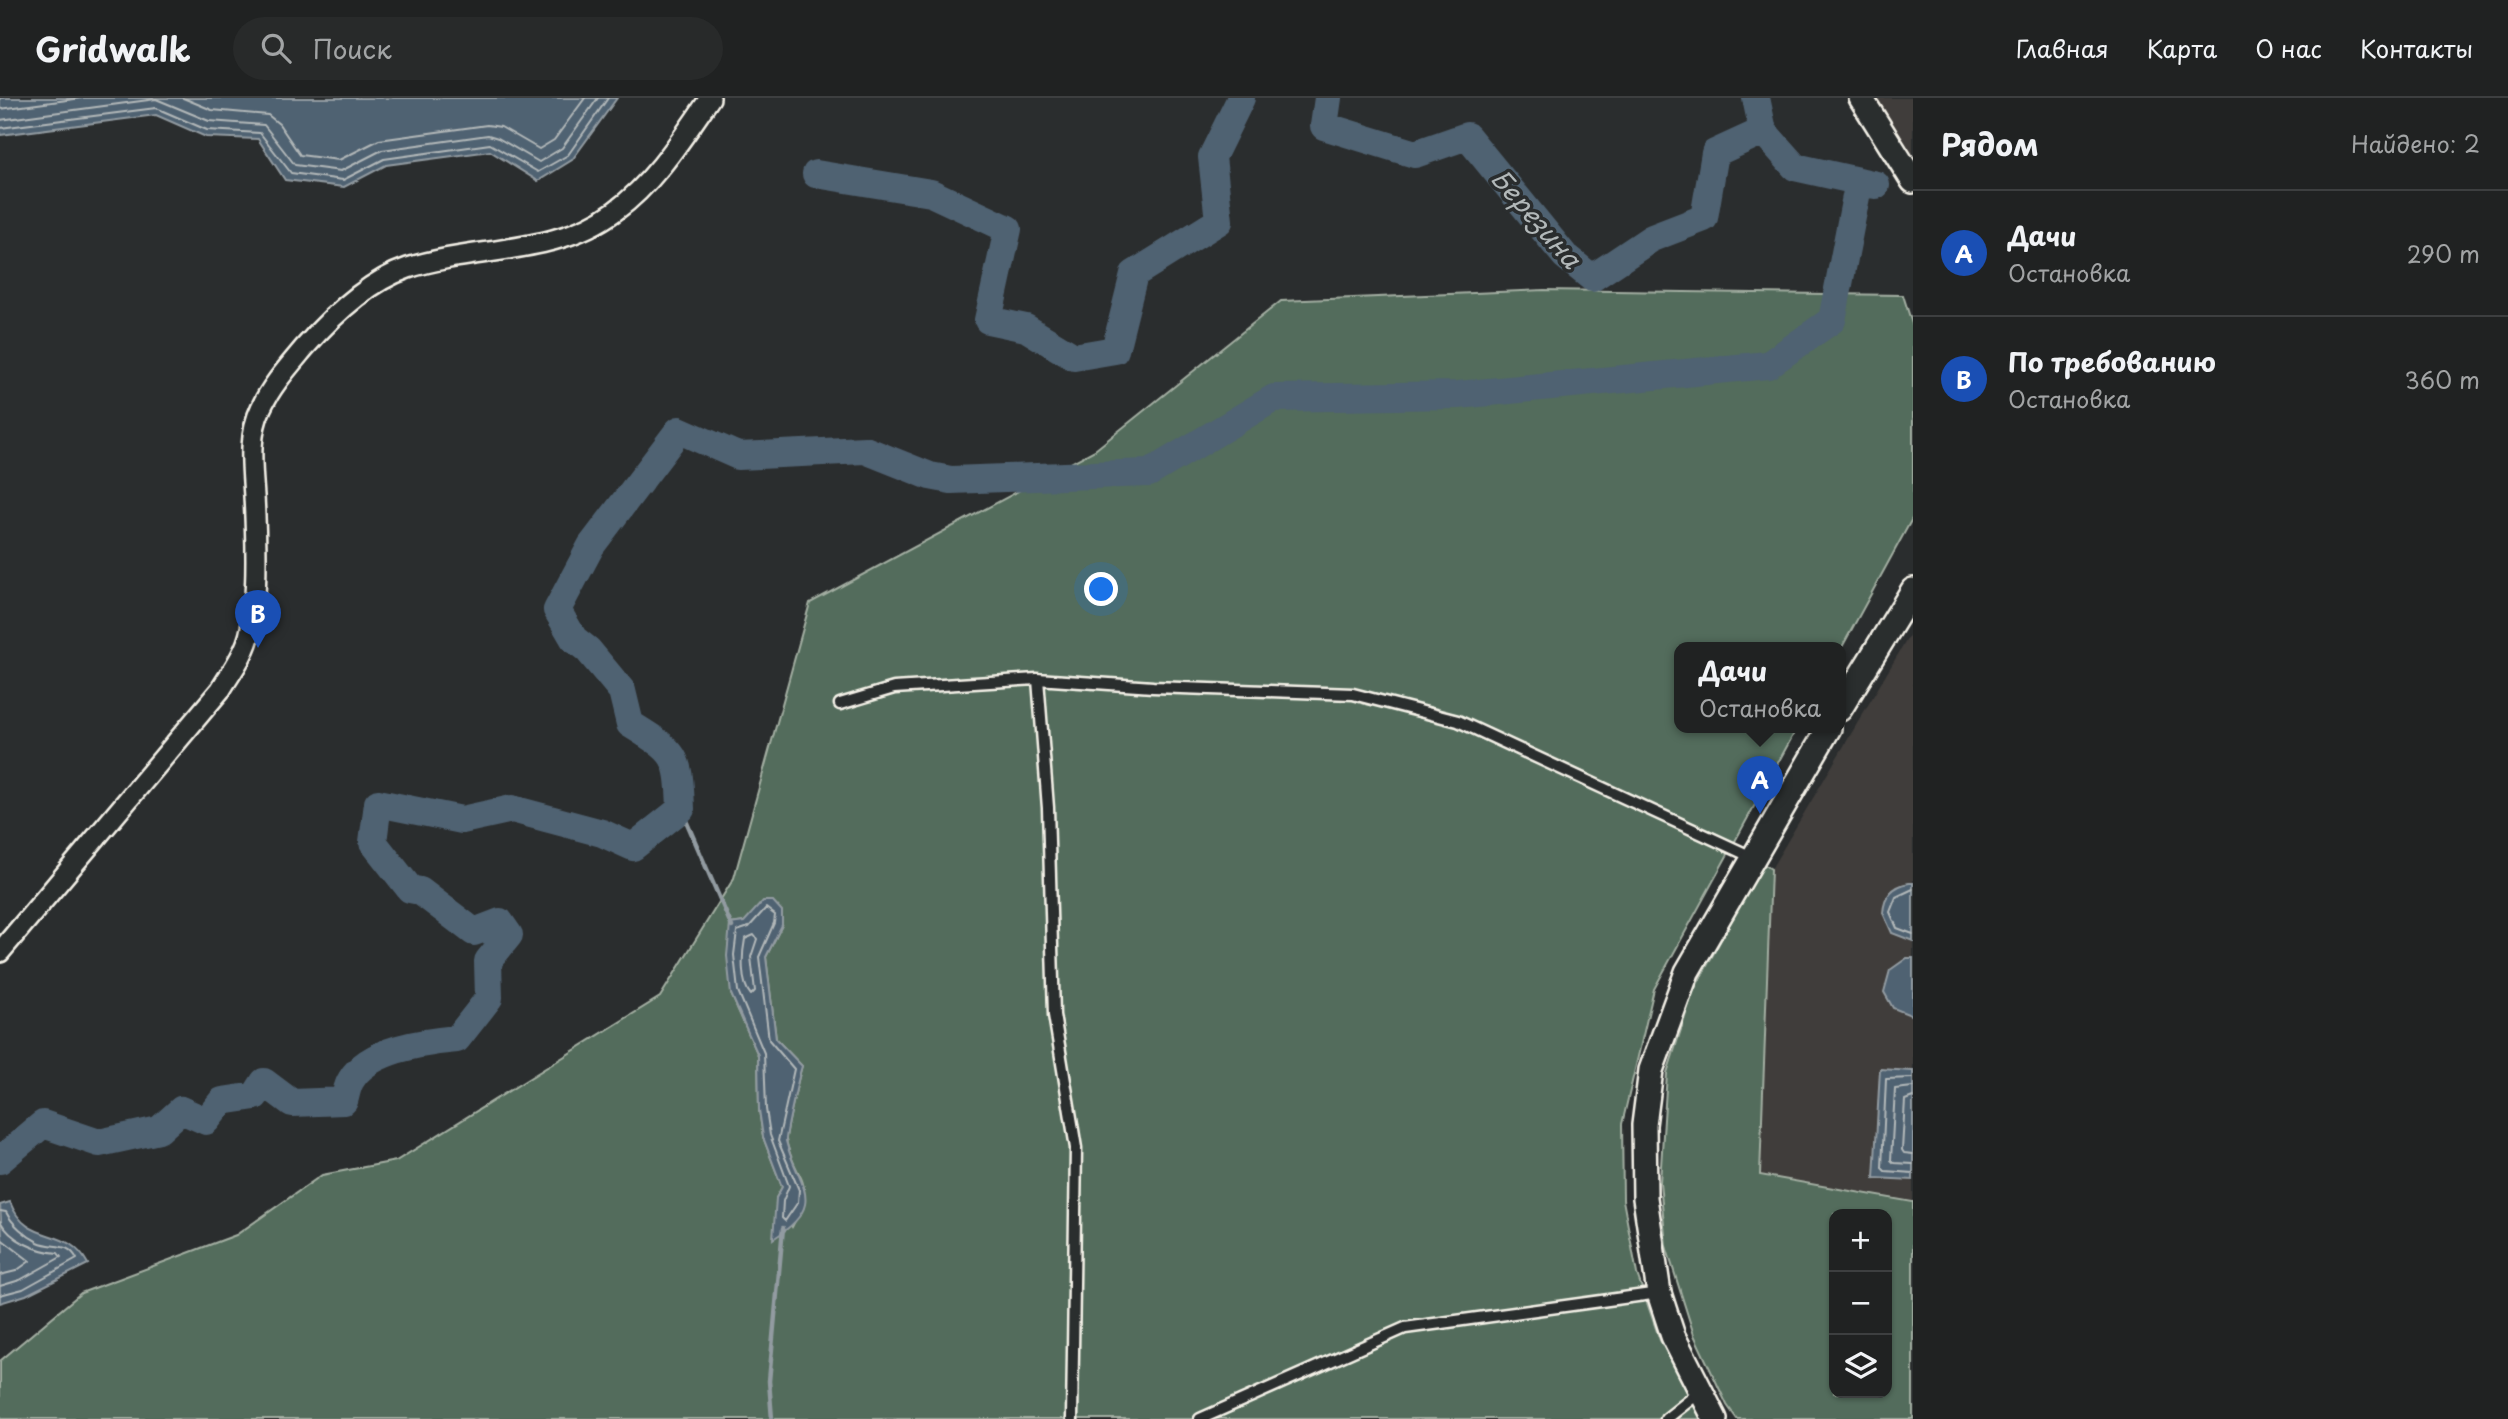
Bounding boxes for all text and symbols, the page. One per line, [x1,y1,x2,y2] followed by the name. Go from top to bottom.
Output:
[233,17,723,80] search box
[35,23,191,73] text: Gridwalk
[257,29,295,67] icon: search
[313,29,392,68] text: Поиск
[2016,30,2109,66] text: Главная
[2147,30,2217,66] text: Карта
[2255,30,2322,66] text: О нас
[2360,30,2473,66] text: Контакты
[1941,121,2039,166] text: Рядом
[2351,126,2480,161] text: Найдено: 2
[1483,160,1592,277] water label: Березина
[2008,216,2077,255] text: Дачи
[1955,236,1973,271] text: A
[2407,236,2480,271] text: 290 m
[2008,255,2130,290] text: Остановка
[2008,342,2216,381] text: По требованию
[1956,362,1972,397] text: B
[2405,362,2480,397] text: 360 m
[2008,381,2130,416] text: Остановка
[1084,572,1118,606] your location
[235,590,281,648] pin: B
[1674,642,1846,733] popup
[1699,651,1768,690] text: Дачи
[1699,690,1821,725] text: Остановка
[1737,756,1783,814] pin: A
[1829,1209,1892,1398] map controls
[1829,1209,1892,1272] button: +
[1829,1272,1892,1335] button: −
[1829,1335,1892,1398] button: layers

